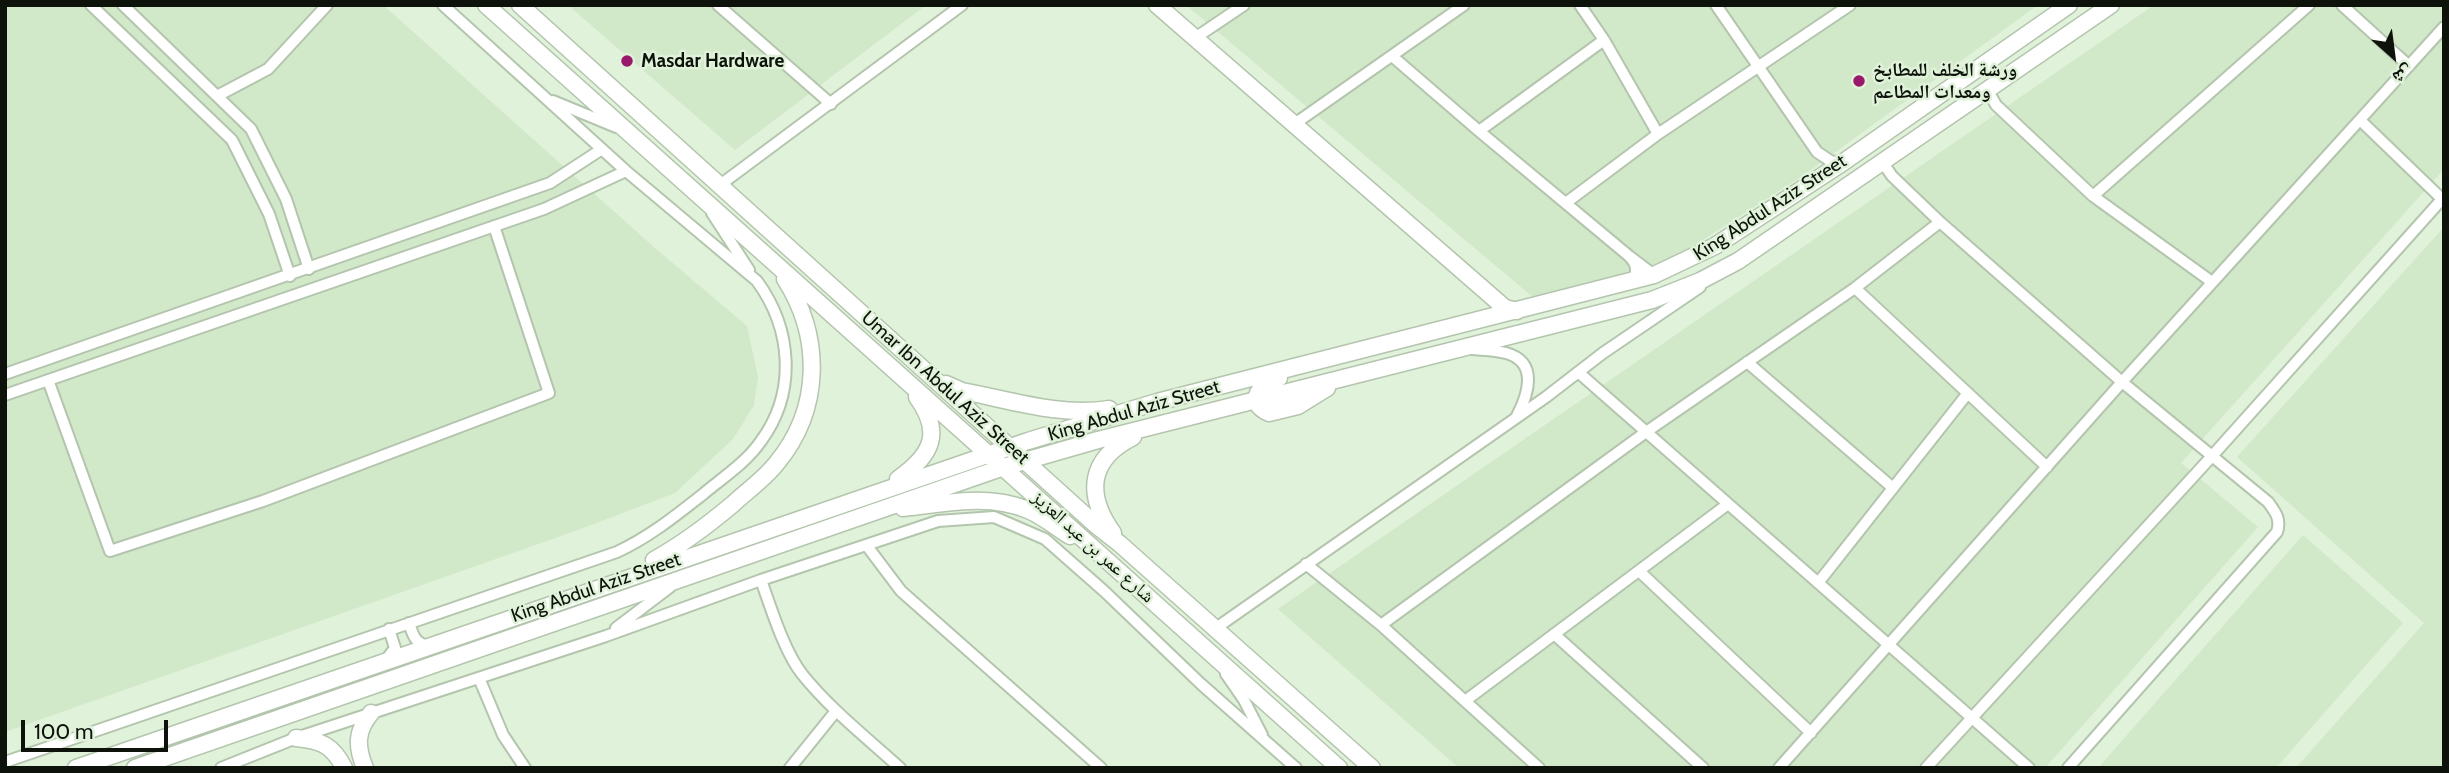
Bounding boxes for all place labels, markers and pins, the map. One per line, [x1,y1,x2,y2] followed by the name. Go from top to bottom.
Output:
[641,50,784,72] place label: Masdar Hardware
[619,53,635,69] marker: Masdar Hardware
[1873,59,2017,103] place label: ورشة الخلف للمطابخ ومعدات المطاعم
[1851,73,1867,89] marker: ورشة الخلف للمطابخ ومعدات المطاعم

